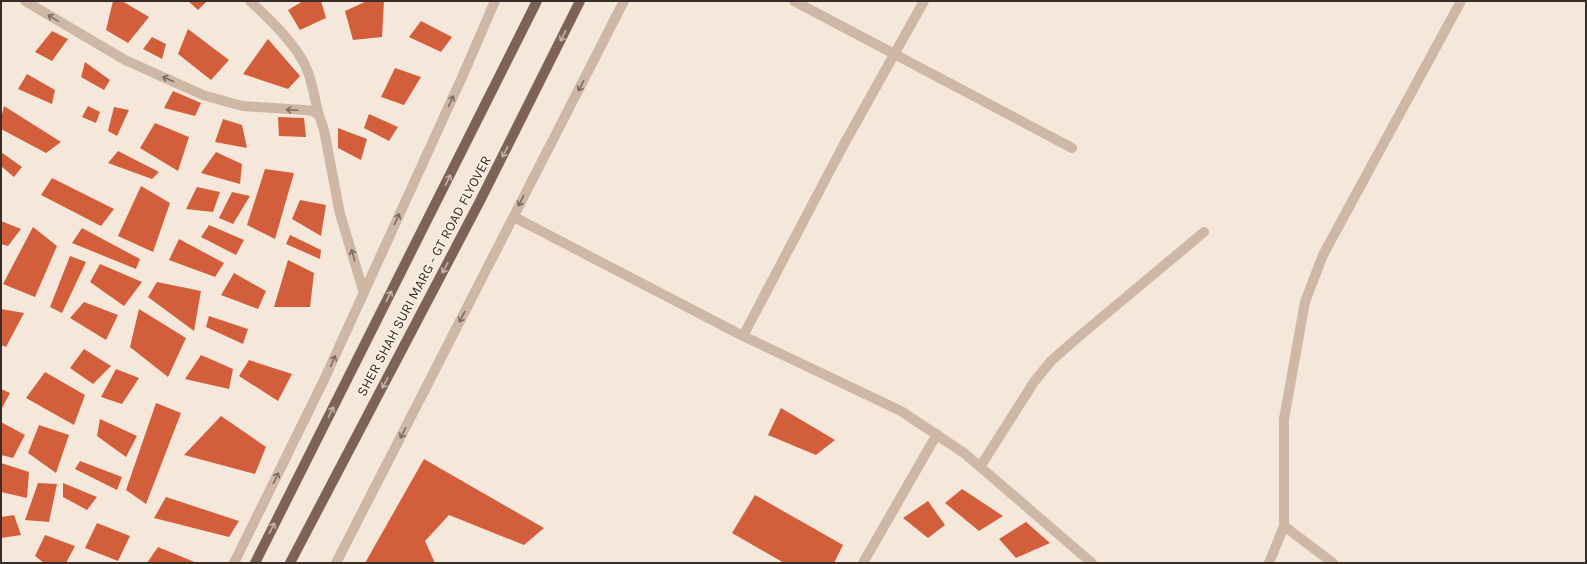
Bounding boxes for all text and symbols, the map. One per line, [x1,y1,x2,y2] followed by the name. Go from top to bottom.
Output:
[47,13,59,21] one-way arrow
[559,30,566,42] one-way arrow
[162,75,174,82] one-way arrow
[577,79,584,91] one-way arrow
[448,95,455,107] one-way arrow
[286,106,299,113] one-way arrow
[501,146,508,158] one-way arrow
[353,153,495,399] street label: SHER SHAH SURI MARG - GT ROAD FLYOVER
[444,174,452,186] one-way arrow
[517,195,525,207] one-way arrow
[394,213,401,225] one-way arrow
[349,249,356,262] one-way arrow
[441,261,448,273] one-way arrow
[386,290,393,302] one-way arrow
[458,311,465,323] one-way arrow
[330,355,337,367] one-way arrow
[380,377,388,389] one-way arrow
[328,406,335,418] one-way arrow
[399,426,406,438] one-way arrow
[273,472,280,484] one-way arrow
[269,522,277,534] one-way arrow

